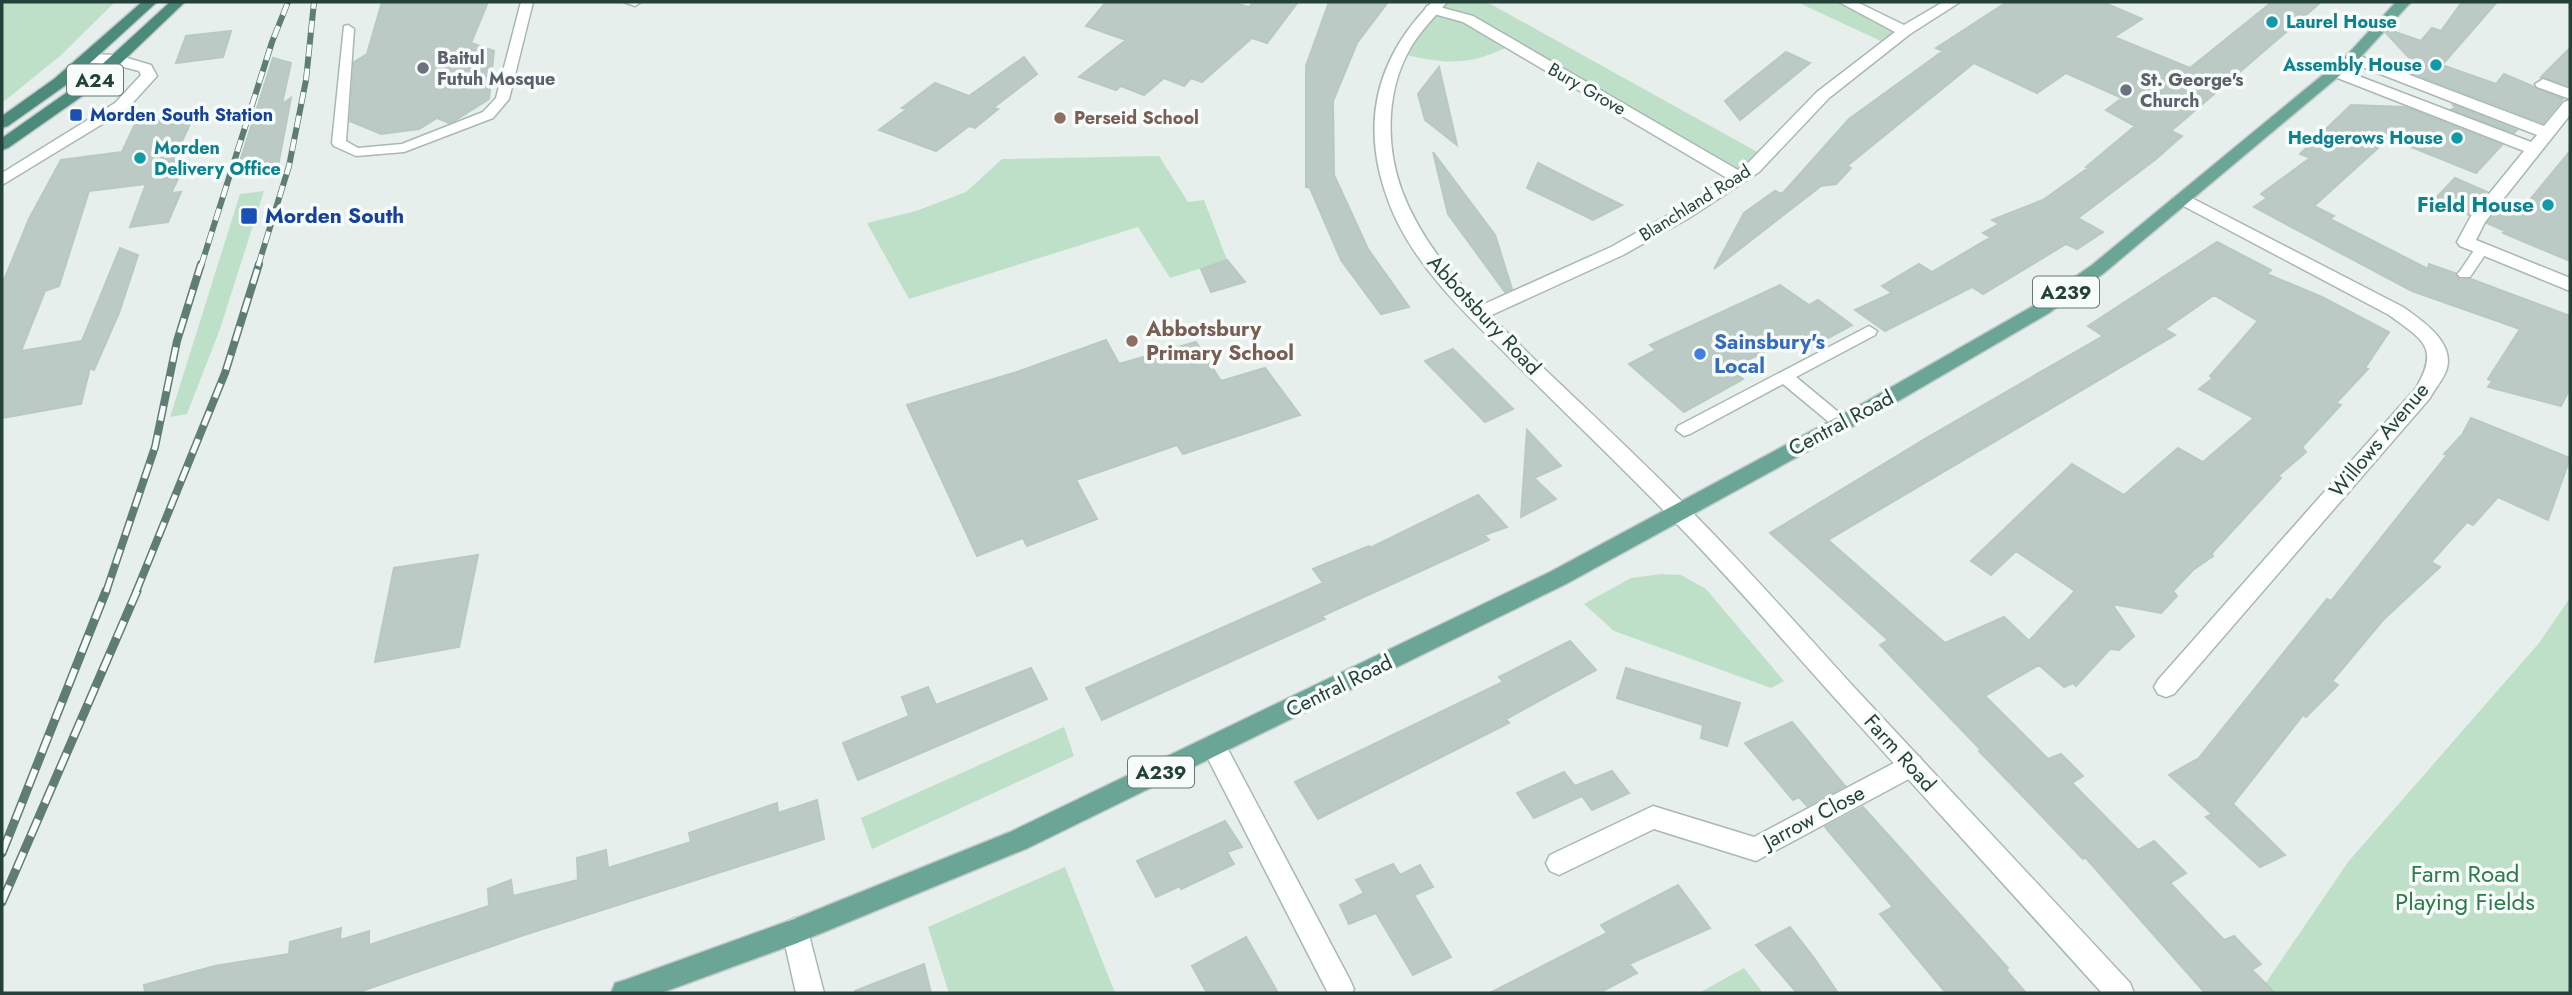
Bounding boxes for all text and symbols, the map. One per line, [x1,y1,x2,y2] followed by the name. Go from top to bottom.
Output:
[2286,9,2397,35] place label: Laurel House
[2264,14,2280,30] marker: Laurel House
[437,45,555,92] place label: Baitul Futuh Mosque
[2282,52,2422,78] place label: Assembly House
[1543,56,1631,122] street label: Bury Grove
[2428,57,2444,73] marker: Assembly House
[415,60,431,76] marker: Baitul Futuh Mosque
[67,64,123,96] road number: A24
[2140,67,2244,114] place label: St. George's Church
[2118,82,2134,98] marker: St. George's Church
[90,102,273,128] place label: Morden South Station
[1074,105,1199,131] place label: Perseid School
[68,107,84,123] marker: Morden South Station
[1052,110,1068,126] marker: Perseid School
[2288,125,2443,151] place label: Hedgerows House
[2449,130,2465,146] marker: Hedgerows House
[154,135,281,182] place label: Morden Delivery Office
[132,150,148,166] marker: Morden Delivery Office
[1634,158,1756,248] street label: Blanchland Road
[2417,190,2534,220] place label: Field House
[2540,197,2556,213] marker: Field House
[265,201,404,231] place label: Morden South
[239,206,259,226] marker: Morden South
[1420,248,1548,382] street label: Abbotsbury Road
[2033,276,2099,308] road number: A239
[1145,314,1294,368] place label: Abbotsbury Primary School
[1714,327,1825,381] place label: Sainsbury's Local
[1124,333,1140,349] marker: Abbotsbury Primary School
[1692,346,1708,362] marker: Sainsbury's Local
[2322,376,2436,504] street label: Willows Avenue
[1783,383,1899,463] street label: Central Road
[1281,647,1397,725] street label: Central Road
[1857,708,1943,798] street label: Farm Road
[1128,757,1194,788] road number: A239
[1755,778,1870,858] street label: Jarrow Close
[2395,856,2535,919] park label: Farm Road Playing Fields

